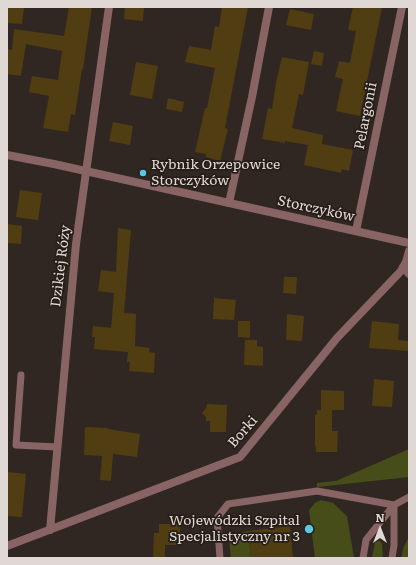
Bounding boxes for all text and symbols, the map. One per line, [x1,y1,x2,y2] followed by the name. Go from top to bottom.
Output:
[351,81,381,151] street label: Pelargonii
[151,157,280,190] place label: Rybnik Orzepowice Storczyków
[138,168,148,178] marker: Rybnik Orzepowice Storczyków
[276,193,356,225] street label: Storczyków
[48,224,74,308] street label: Dzikiej Róży
[225,413,261,451] street label: Borki
[360,509,400,549] north arrow
[375,509,385,525] text: N
[169,513,300,546] place label: Wojewódzki Szpital Specjalistyczny nr 3
[303,523,315,535] marker: Wojewódzki Szpital Specjalistyczny nr 3

